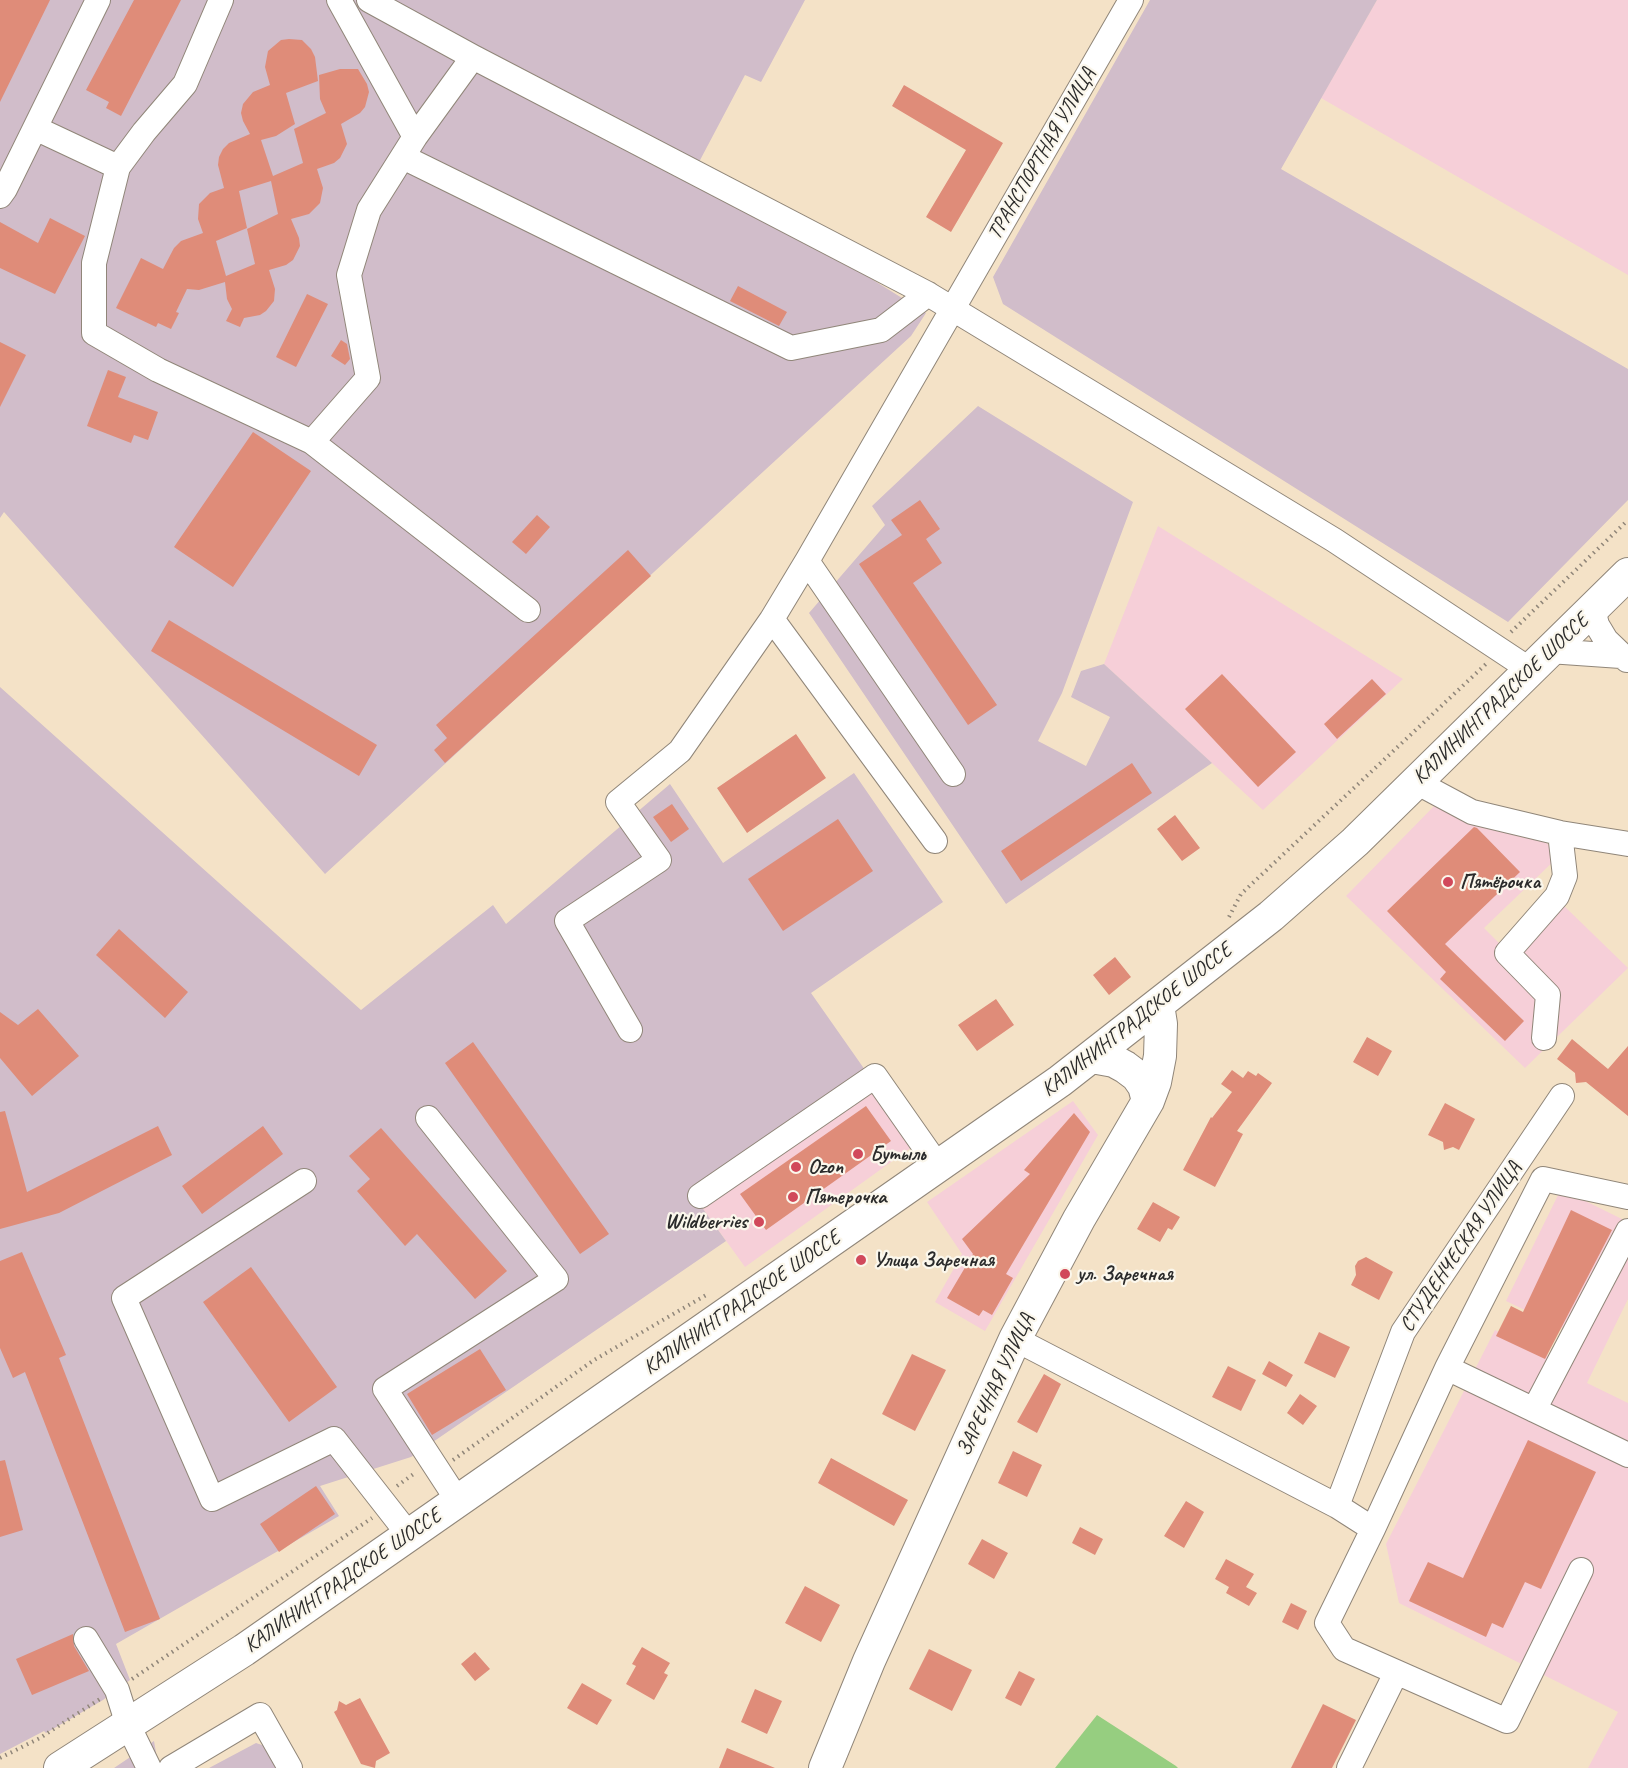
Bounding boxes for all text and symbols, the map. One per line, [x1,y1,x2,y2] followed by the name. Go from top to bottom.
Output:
[983,64,1101,244] street label: ТРАНСПОРТНАЯ УЛИЦА
[1408,608,1594,790] street label: КАЛИНИНГРАДСКОЕ ШОССЕ
[1460,869,1540,895] place label: Пятёрочка
[1441,875,1455,889] marker: Пятёрочка
[1037,938,1237,1102] street label: КАЛИНИНГРАДСКОЕ ШОССЕ
[870,1141,925,1167] place label: Бутыль
[851,1147,865,1161] marker: Бутыль
[808,1154,843,1180] place label: Ozon
[1395,1157,1527,1337] street label: СТУДЕНЧЕСКАЯ УЛИЦА
[789,1160,803,1174] marker: Ozon
[805,1184,886,1210] place label: Пятерочка
[786,1190,800,1204] marker: Пятерочка
[665,1209,747,1235] place label: Wildberries
[752,1215,766,1229] marker: Wildberries
[639,1225,845,1381] street label: КАЛИНИНГРАДСКОЕ ШОССЕ
[873,1247,994,1273] place label: Улица Заречная
[854,1253,868,1267] marker: Улица Заречная
[1077,1261,1173,1287] place label: ул. Заречная
[1058,1267,1072,1281] marker: ул. Заречная
[952,1310,1040,1460] street label: ЗАРЕЧНАЯ УЛИЦА
[240,1503,446,1659] street label: КАЛИНИНГРАДСКОЕ ШОССЕ

